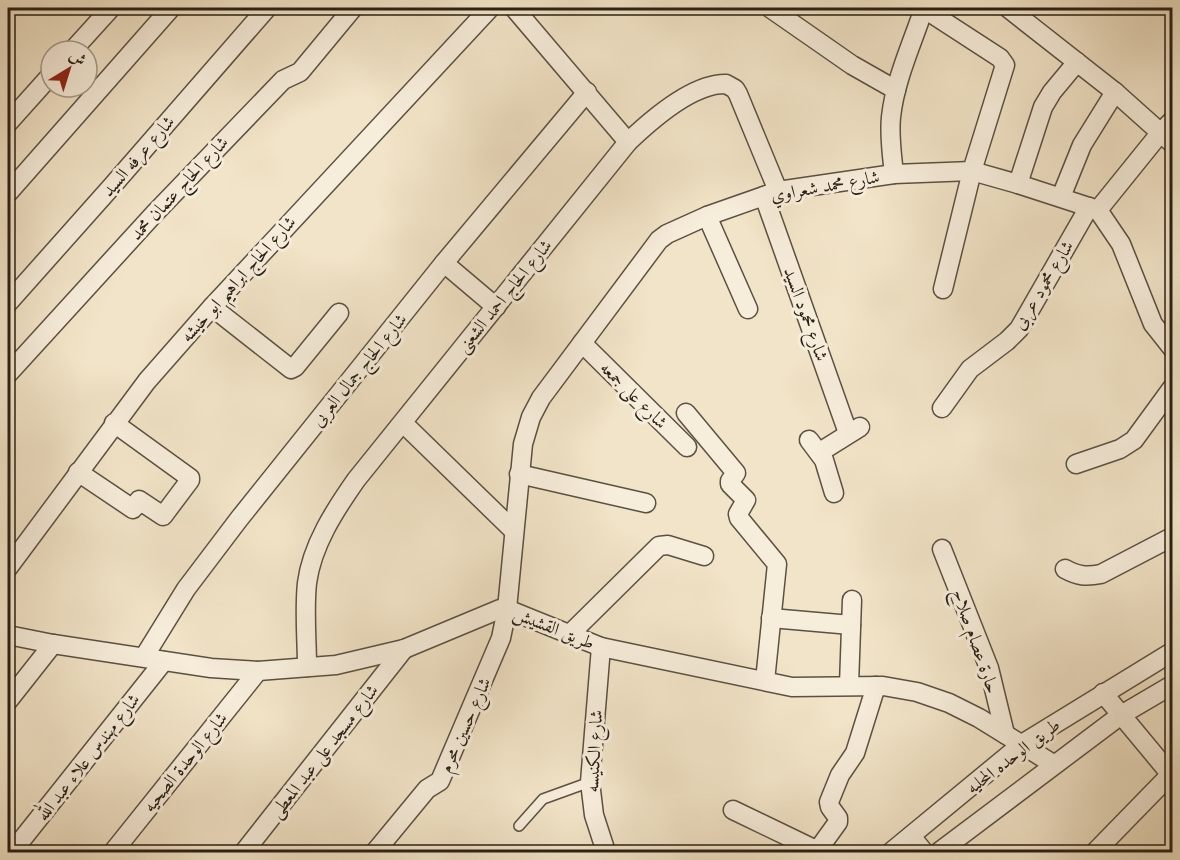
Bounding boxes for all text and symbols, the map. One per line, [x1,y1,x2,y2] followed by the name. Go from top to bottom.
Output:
[39,39,99,99] north arrow
[65,44,91,72] text: ش
[96,110,182,204] street label: شارع عرفه السيد
[124,131,237,248] street label: شارع الحاج عتمان محمد
[769,165,882,210] street label: شارع محمد شعراوي
[175,211,306,351] street label: شارع الحاج ابراهيم ابو خيشه
[451,234,560,360] street label: شارع الحاج احمد الشعنى
[1007,236,1082,336] street label: شارع محمود عربى
[775,264,834,365] street label: شارع محمود السيد
[306,308,415,434] street label: شارع الحاج جمال العربى
[593,356,673,436] street label: شارع على جمعه
[943,585,1005,698] street label: حارة عصام صلاح
[509,601,598,656] street label: طريق القشيش
[433,674,500,778] street label: شارع حسين محرم
[264,679,386,825] street label: شارع مسجد على عبد المعطى
[29,687,148,828] street label: شارع مهندس علاء عبد الله
[137,707,235,819] street label: شارع الوحدة الصحيه
[580,709,611,793] street label: شارع الكنيسه
[961,713,1066,800] street label: طريق الوحده المحليه

